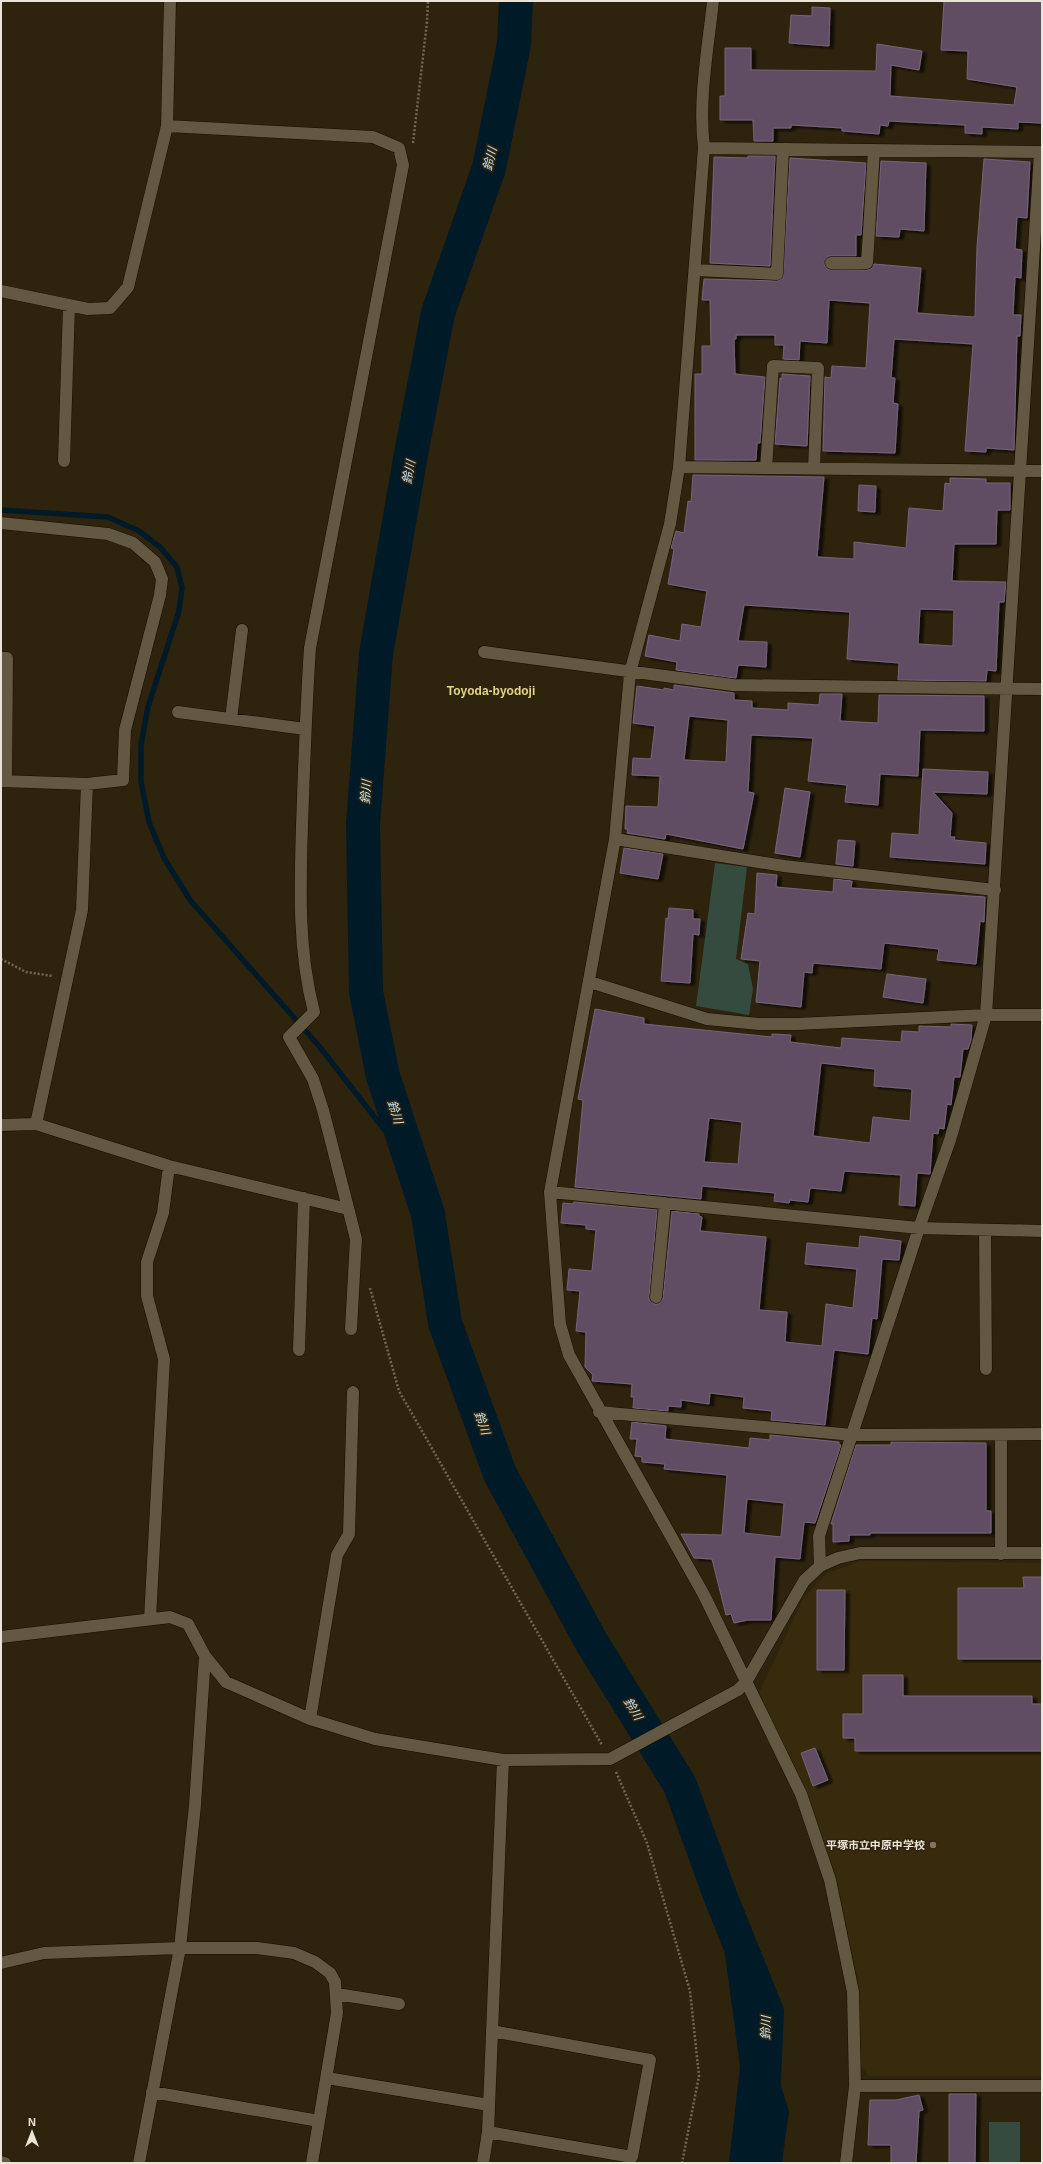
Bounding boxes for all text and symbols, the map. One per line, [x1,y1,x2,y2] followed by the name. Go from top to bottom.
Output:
[480,144,500,172] water label: 鈴川
[400,457,418,485] water label: 鈴川
[447,684,535,698] district label: Toyoda-byodoji
[358,778,374,804] water label: 鈴川
[385,1098,406,1127] water label: 鈴川
[471,1409,493,1439] water label: 鈴川
[621,1695,646,1725] water label: 鈴川
[826,1839,925,1851] place label: 平塚市立中原中学校
[928,1840,938,1850] marker: 平塚市立中原中学校
[759,2014,773,2040] water label: 鈴川
[12,2112,52,2152] north arrow
[28,2116,36,2128] text: N

